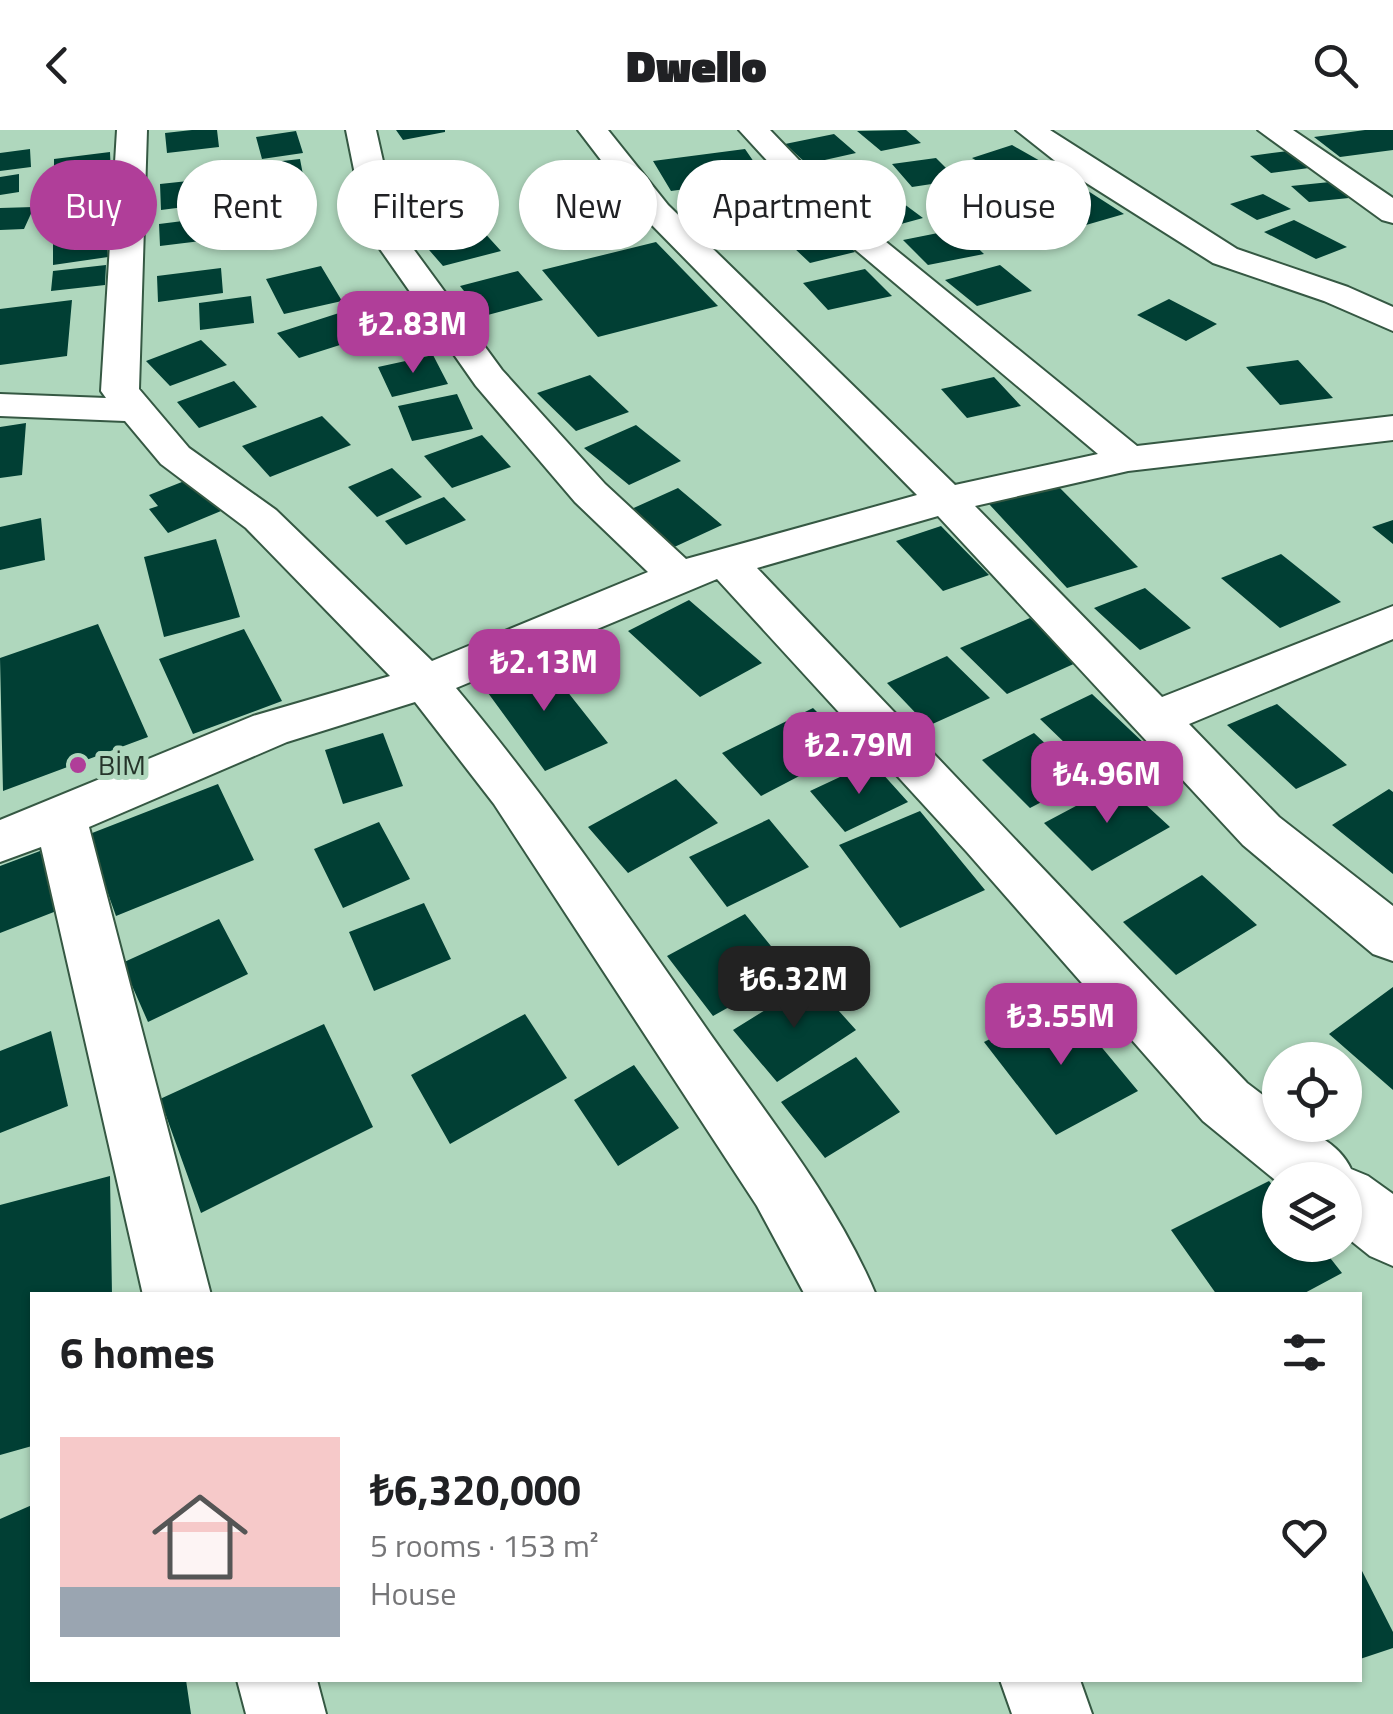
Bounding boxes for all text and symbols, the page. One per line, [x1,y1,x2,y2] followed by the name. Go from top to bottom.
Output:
[626,31,767,99] text: Dwello
[30,38,85,93] icon: back
[1308,38,1363,93] icon: search
[30,160,157,250] chip: Buy
[177,160,317,250] chip: Rent
[337,160,499,250] chip: Filters
[519,160,657,250] chip: New
[677,160,906,250] chip: Apartment
[926,160,1091,250] chip: House
[332,291,494,376] pin: ₺2.83M
[359,299,467,347] text: ₺2.83M
[463,629,625,714] pin: ₺2.13M
[490,637,598,685] text: ₺2.13M
[778,712,940,797] pin: ₺2.79M
[805,720,913,768] text: ₺2.79M
[1026,741,1188,826] pin: ₺4.96M
[98,743,146,786] place label: BİM
[1053,749,1161,797] text: ₺4.96M
[67,754,89,776] marker: BİM
[713,946,875,1031] pin: ₺6.32M
[740,954,848,1002] text: ₺6.32M
[980,983,1142,1068] pin: ₺3.55M
[1007,991,1115,1039] text: ₺3.55M
[1262,1042,1362,1262] map controls
[1262,1042,1362,1142] button: locate
[1262,1162,1362,1262] button: layers
[60,1320,215,1384] text: 6 homes
[1277,1325,1332,1380] icon: filters
[370,1457,581,1521] text: ₺6,320,000
[140,1477,260,1597] icon: home
[1277,1510,1332,1565] icon: heart
[370,1521,599,1569] text: 5 rooms · 153 m²
[370,1569,456,1617] text: House

